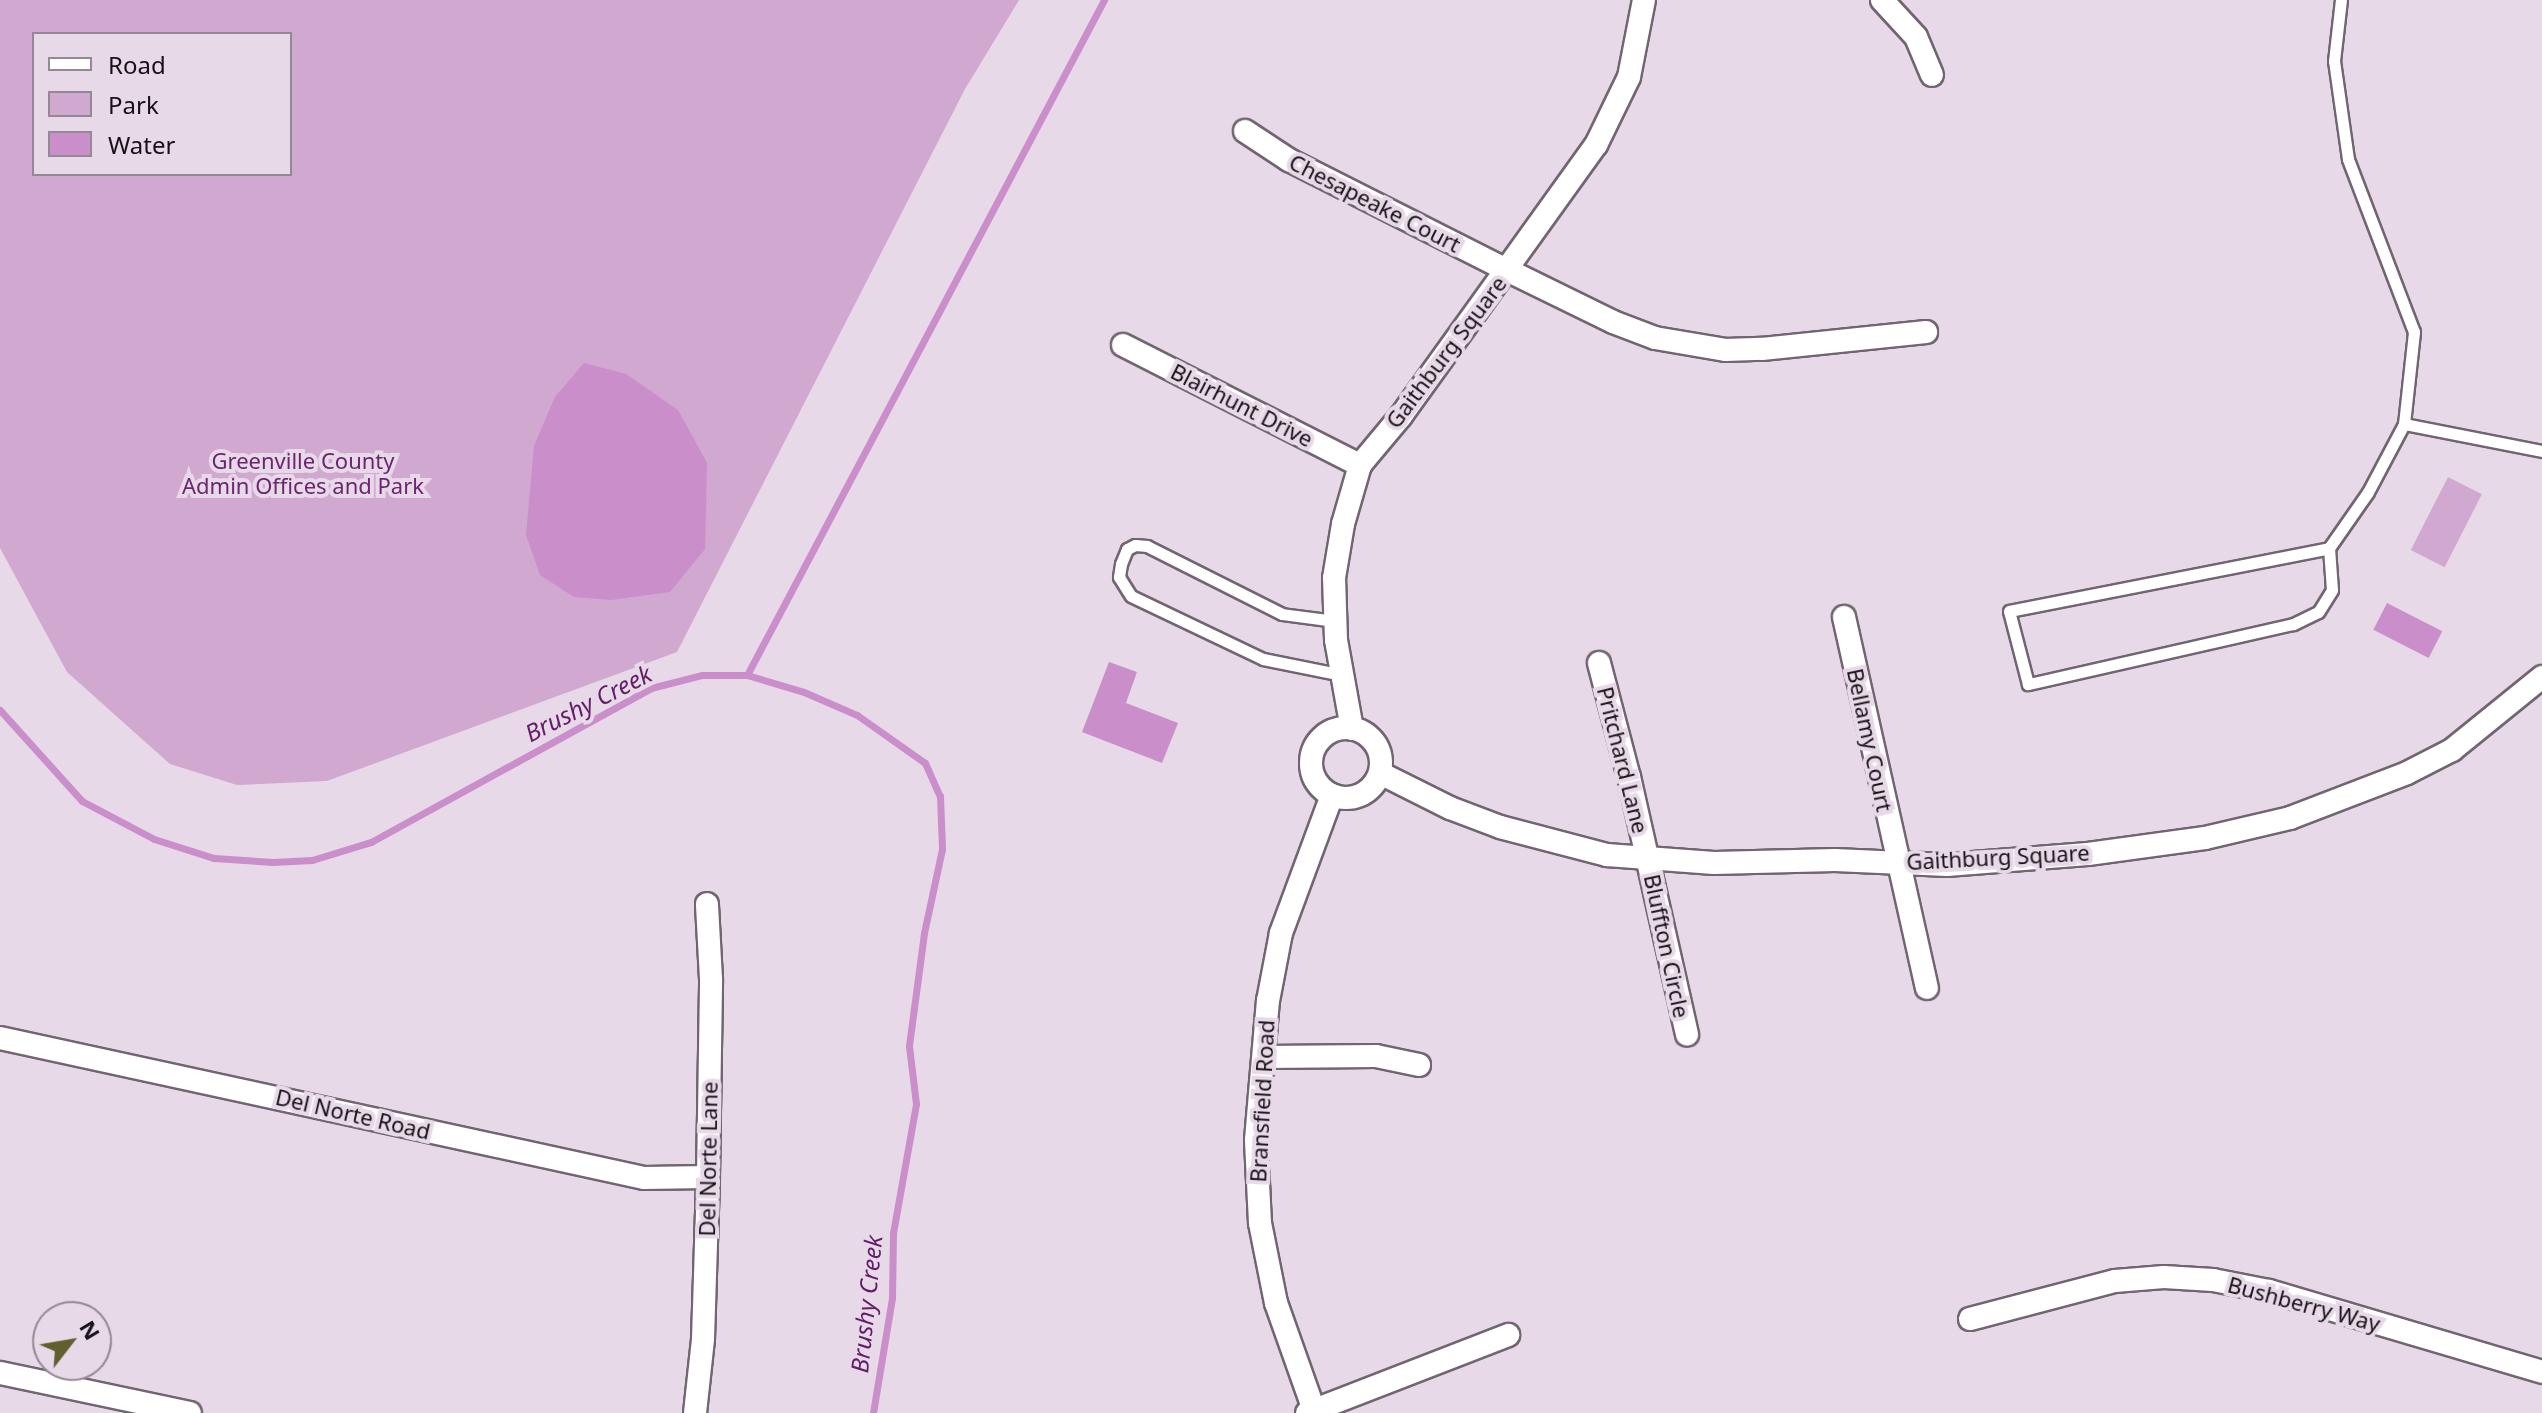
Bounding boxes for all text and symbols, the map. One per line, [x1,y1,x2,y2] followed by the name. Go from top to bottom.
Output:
[32,32,292,176] legend
[108,48,166,81] text: Road
[108,88,159,121] text: Park
[108,128,175,161] text: Water
[1285,148,1465,258] street label: Chesapeake Court
[1380,271,1512,433] street label: Gaithburg Square
[1167,358,1317,452] street label: Blairhunt Drive
[182,447,424,498] park label: Greenville County Admin Offices and Park
[520,659,656,747] water label: Brushy Creek
[1842,666,1898,814] street label: Bellamy Court
[1592,684,1654,836] street label: Pritchard Lane
[1906,839,2090,875] street label: Gaithburg Square
[1639,872,1695,1020] street label: Bluffton Circle
[1245,1019,1279,1183] street label: Bransfield Road
[693,1081,723,1237] street label: Del Norte Lane
[273,1083,433,1145] street label: Del Norte Road
[844,1234,888,1374] water label: Brushy Creek
[2225,1271,2383,1337] street label: Bushberry Way
[32,1301,112,1381] north arrow
[73,1314,108,1345] text: N

